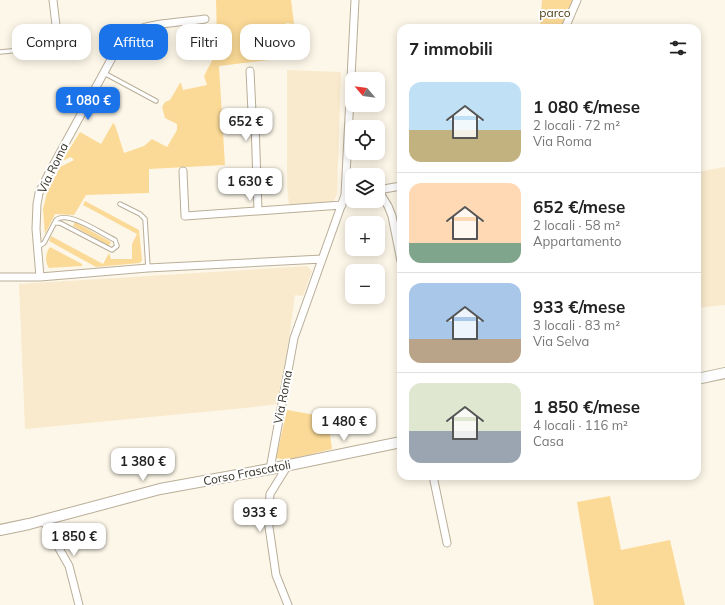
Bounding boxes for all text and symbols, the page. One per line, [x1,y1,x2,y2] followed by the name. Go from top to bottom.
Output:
[539,5,571,20] park label: parco
[12,24,91,60] chip: Compra
[99,24,168,60] chip: Affitta
[176,24,232,60] chip: Filtri
[240,24,310,60] chip: Nuovo
[667,37,689,59] icon: filters
[409,38,493,59] text: 7 immobili
[345,72,385,112] north arrow
[345,72,385,304] map controls
[51,87,125,121] pin: 1 080 €
[65,92,111,108] text: 1 080 €
[533,96,640,117] text: 1 080 €/mese
[441,98,489,146] icon: home
[218,108,274,142] pin: 652 €
[229,113,263,129] text: 652 €
[533,117,620,133] text: 2 locali · 72 m²
[345,120,385,160] button: locate
[533,133,592,149] text: Via Roma
[34,140,71,195] street label: Via Roma
[213,168,287,202] pin: 1 630 €
[345,168,385,208] button: layers
[227,173,273,189] text: 1 630 €
[533,196,625,217] text: 652 €/mese
[441,199,489,247] icon: home
[345,216,385,256] button: +
[533,217,620,233] text: 2 locali · 58 m²
[533,233,621,249] text: Appartamento
[345,264,385,304] button: −
[533,296,625,317] text: 933 €/mese
[441,299,489,347] icon: home
[533,317,620,333] text: 3 locali · 83 m²
[533,333,589,349] text: Via Selva
[270,369,295,425] street label: Via Roma
[533,396,640,417] text: 1 850 €/mese
[441,399,489,447] icon: home
[307,408,381,442] pin: 1 480 €
[321,413,367,429] text: 1 480 €
[533,417,628,433] text: 4 locali · 116 m²
[533,433,564,449] text: Casa
[106,448,180,482] pin: 1 380 €
[120,453,166,469] text: 1 380 €
[202,457,292,488] street label: Corso Frascatoli
[232,499,288,533] pin: 933 €
[243,504,277,520] text: 933 €
[37,523,111,557] pin: 1 850 €
[51,528,97,544] text: 1 850 €

